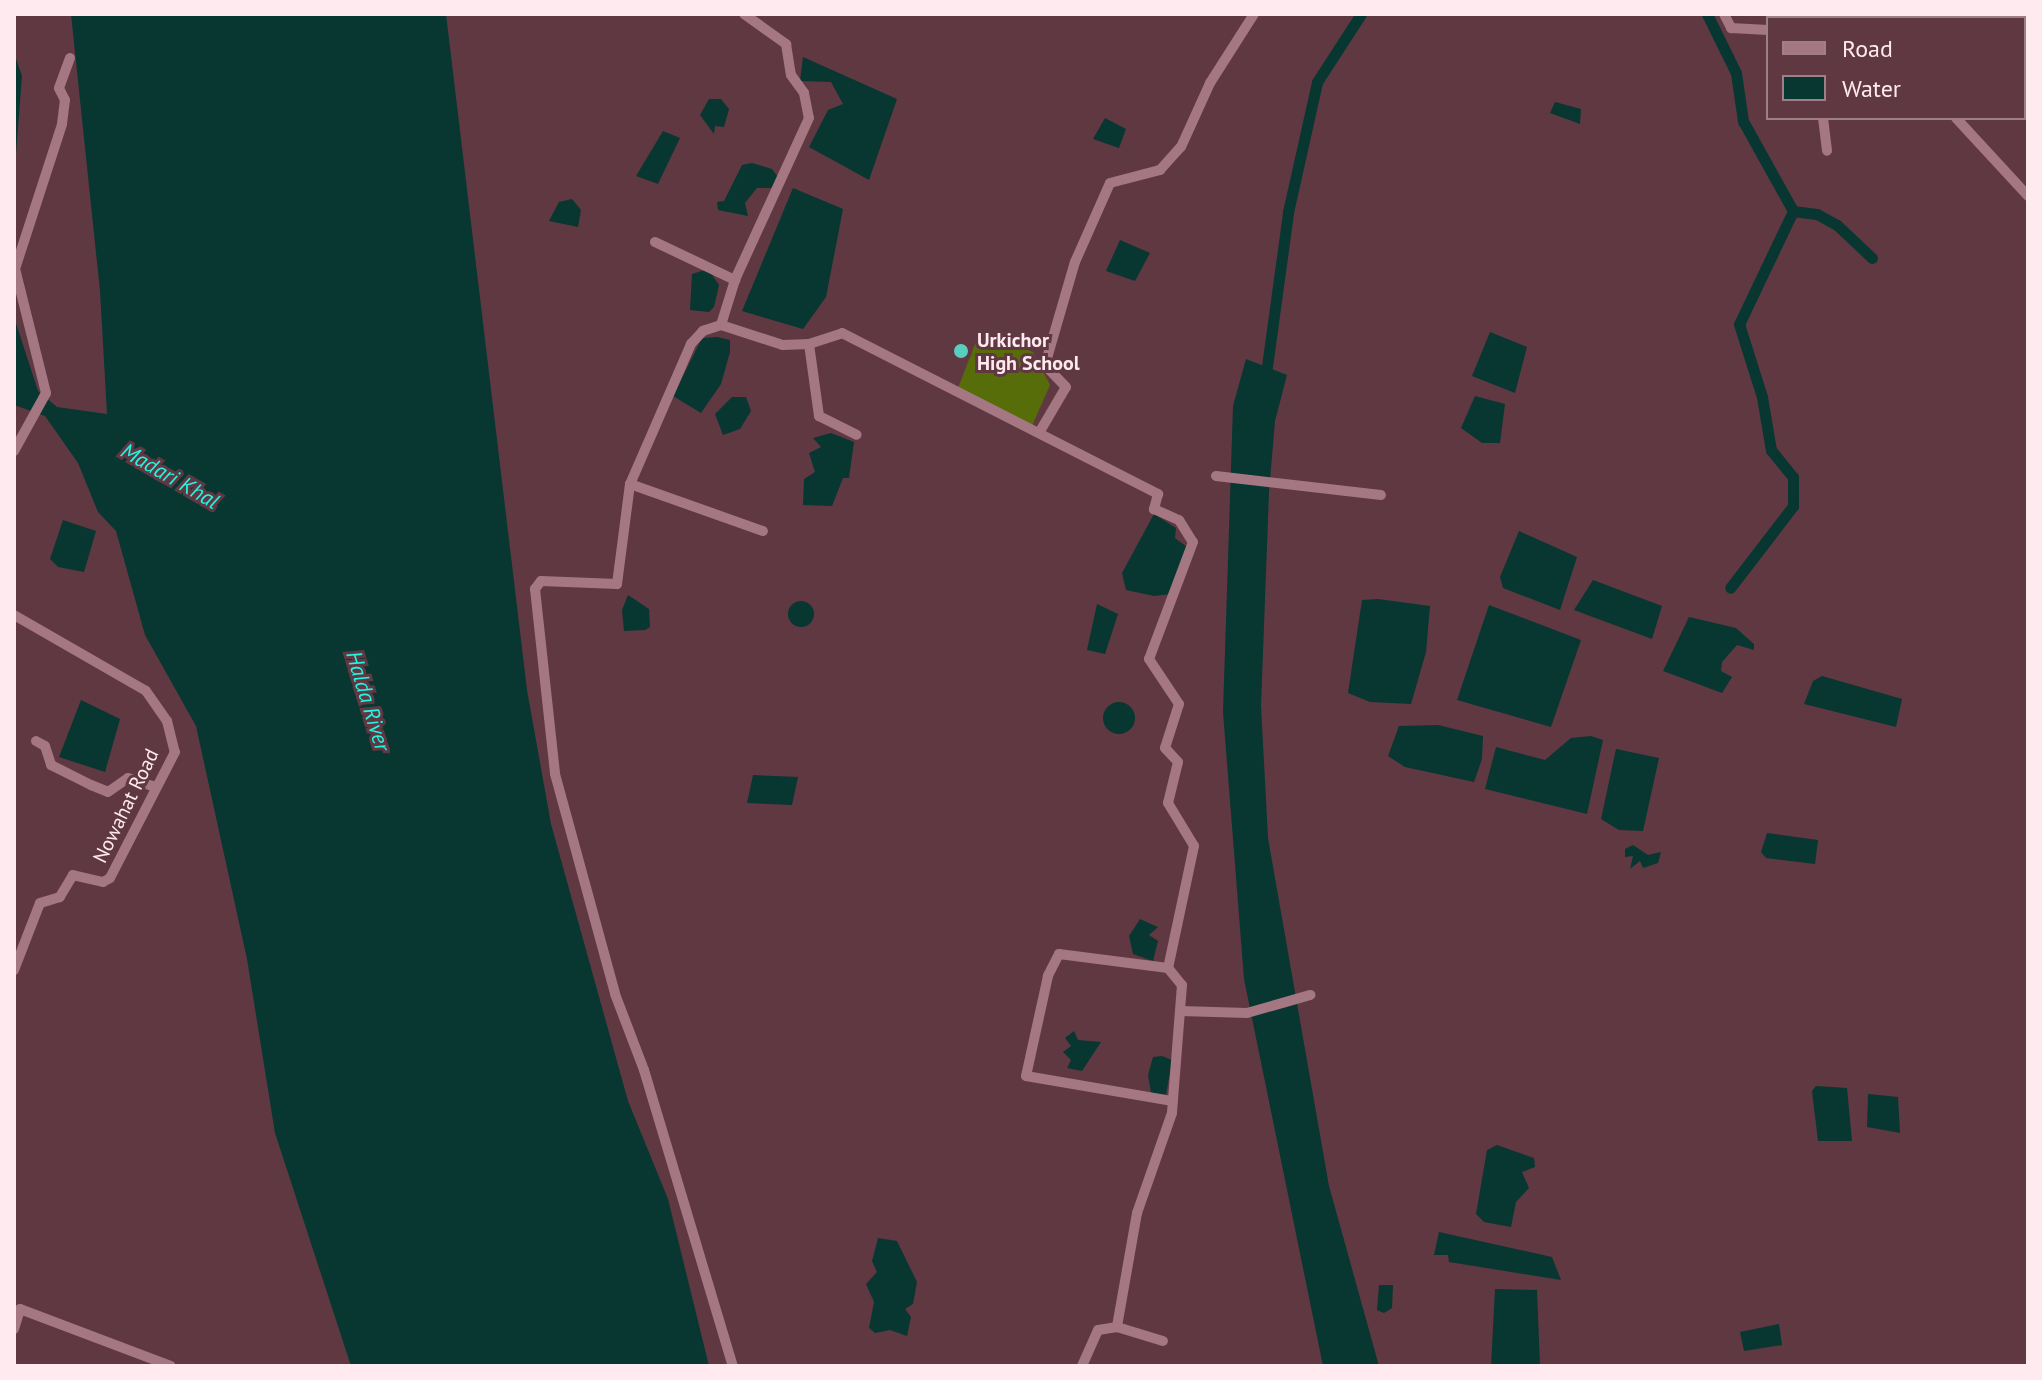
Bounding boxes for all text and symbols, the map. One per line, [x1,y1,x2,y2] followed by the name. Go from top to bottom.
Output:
[1766,16,2026,120] legend
[1842,33,1893,64] text: Road
[1842,73,1901,104] text: Water
[977,328,1080,375] place label: Urkichor High School
[952,342,970,360] marker: Urkichor High School
[116,437,224,515] water label: Madari Khal
[340,648,396,754] water label: Halda River
[88,745,164,867] street label: Nowahat Road

